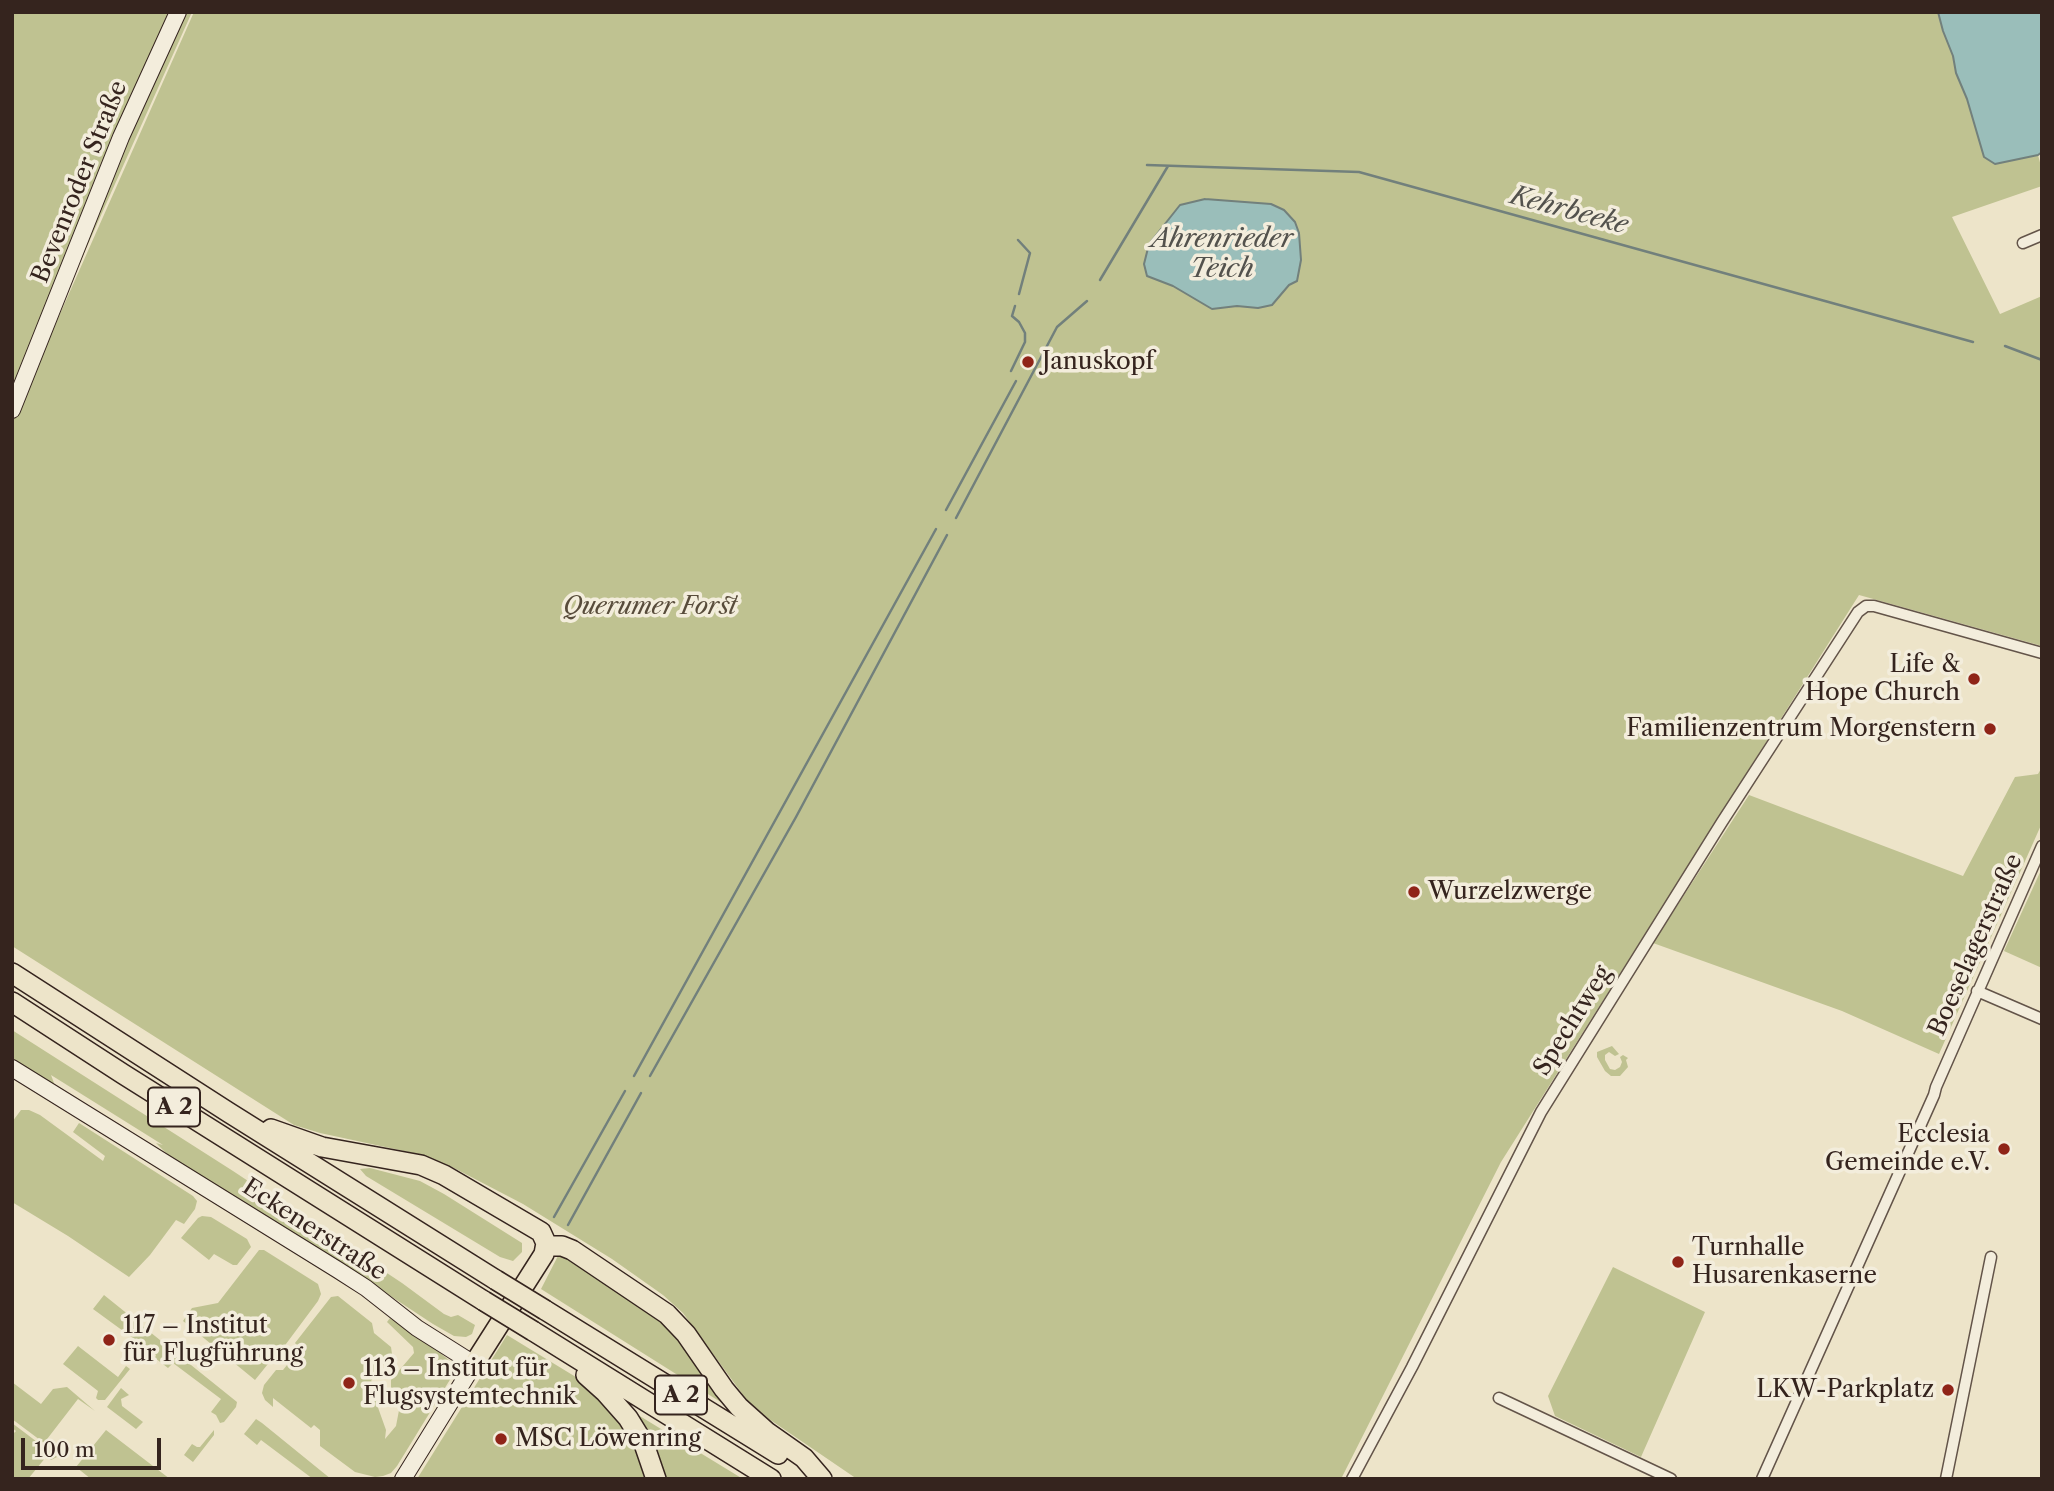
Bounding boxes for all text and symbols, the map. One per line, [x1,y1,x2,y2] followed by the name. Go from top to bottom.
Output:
[26,77,134,287] street label: Bevenroder Straße
[1507,180,1631,242] water label: Kehrbeeke
[1151,223,1293,284] water label: Ahrenrieder Teich
[1042,348,1154,376] place label: Januskopf
[1020,354,1036,370] marker: Januskopf
[563,593,737,621] park label: Querumer Forst
[1805,651,1960,707] place label: Life & Hope Church
[1966,671,1982,687] marker: Life & Hope Church
[1626,715,1976,743] place label: Familienzentrum Morgenstern
[1982,721,1998,737] marker: Familienzentrum Morgenstern
[1923,849,2029,1041] street label: Boeselagerstraße
[1428,878,1592,906] place label: Wurzelzwerge
[1406,884,1422,900] marker: Wurzelzwerge
[1528,961,1618,1081] street label: Spechtweg
[148,1088,200,1126] road number: A 2
[1825,1121,1990,1177] place label: Ecclesia Gemeinde e.V.
[1996,1141,2012,1157] marker: Ecclesia Gemeinde e.V.
[237,1173,391,1287] street label: Eckenerstraße
[1692,1234,1877,1290] place label: Turnhalle Husarenkaserne
[1670,1254,1686,1270] marker: Turnhalle Husarenkaserne
[123,1312,303,1368] place label: 117 – Institut für Flugführung
[101,1332,117,1348] marker: 117 – Institut für Flugführung
[363,1355,577,1411] place label: 113 – Institut für Flugsystemtechnik
[341,1375,357,1391] marker: 113 – Institut für Flugsystemtechnik
[655,1376,707,1414] road number: A 2
[1756,1376,1934,1404] place label: LKW-Parkplatz
[1940,1382,1956,1398] marker: LKW-Parkplatz
[24,1424,164,1468] scale bar
[515,1425,701,1453] place label: MSC Löwenring
[493,1431,509,1447] marker: MSC Löwenring
[34,1437,95,1462] text: 100 m

